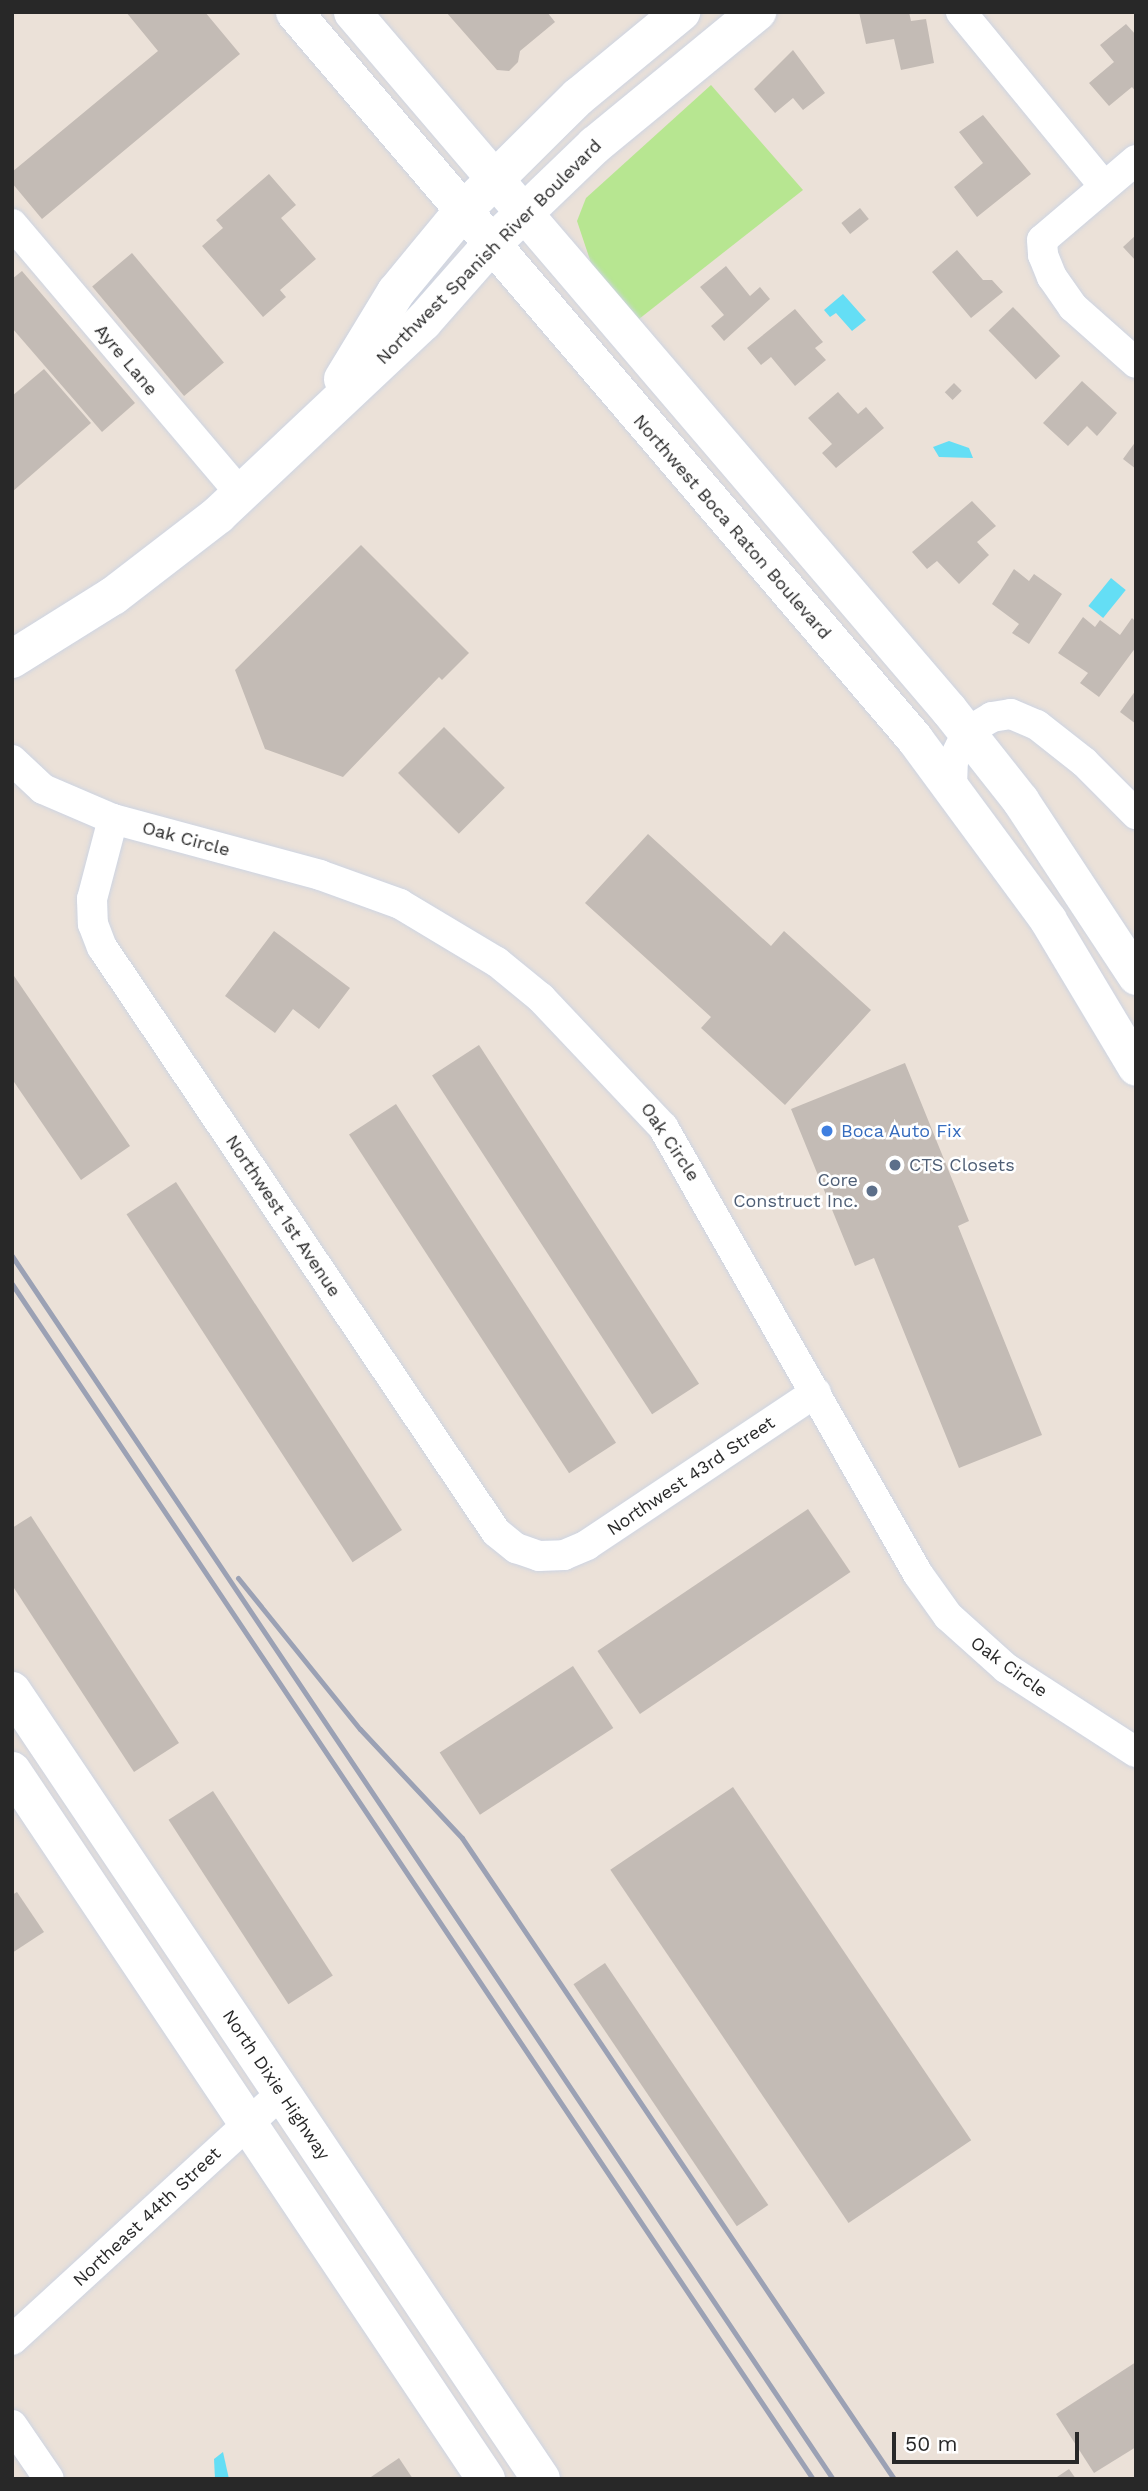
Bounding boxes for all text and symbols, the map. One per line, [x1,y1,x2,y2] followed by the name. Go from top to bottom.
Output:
[372,135,606,369] street label: Northwest Spanish River Boulevard
[90,320,162,400] street label: Ayre Lane
[628,410,836,644] street label: Northwest Boca Raton Boulevard
[140,817,232,861] street label: Oak Circle
[636,1099,704,1185] street label: Oak Circle
[841,1120,963,1142] place label: Boca Auto Fix
[819,1123,835,1139] marker: Boca Auto Fix
[221,1131,345,1301] street label: Northwest 1st Avenue
[909,1154,1015,1176] place label: CTS Closets
[887,1157,903,1173] marker: CTS Closets
[733,1170,858,1212] place label: Core Construct Inc.
[864,1183,880,1199] marker: Core Construct Inc.
[603,1412,779,1540] street label: Northwest 43rd Street
[966,1632,1052,1702] street label: Oak Circle
[218,2006,334,2164] street label: North Dixie Highway
[69,2143,225,2291] street label: Northeast 44th Street
[896,2418,1083,2462] scale bar
[905,2431,957,2456] text: 50 m

